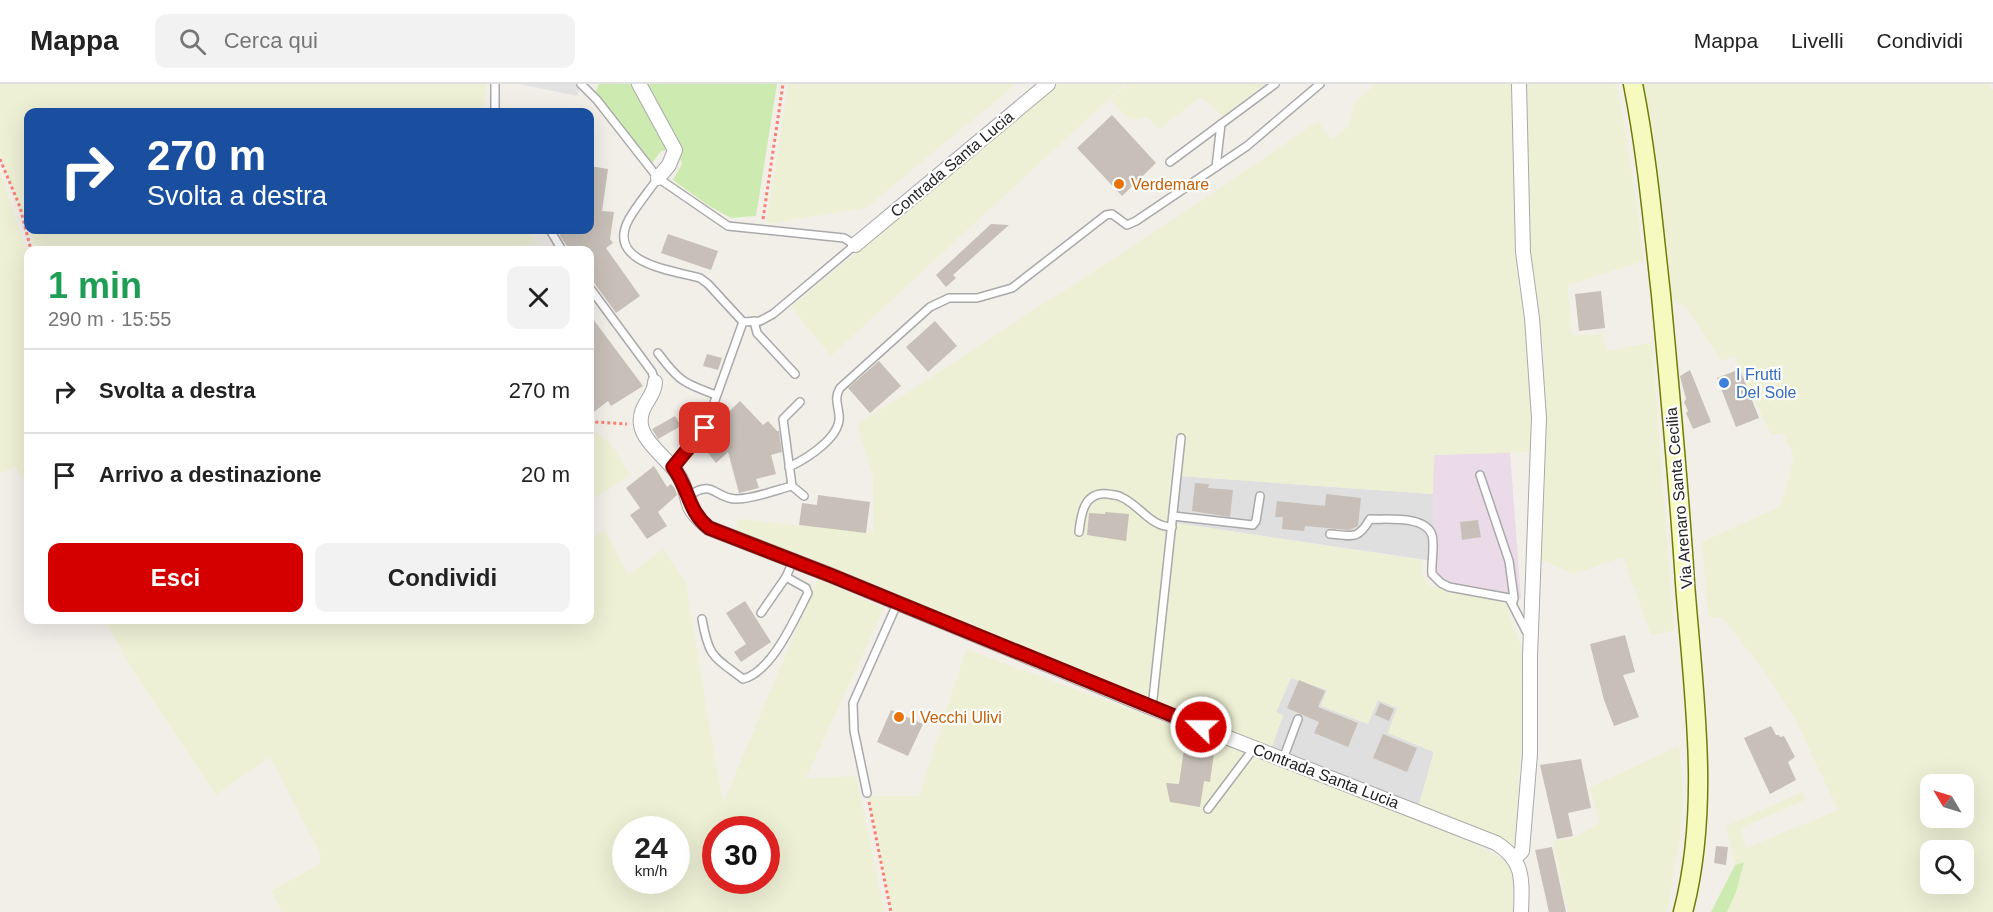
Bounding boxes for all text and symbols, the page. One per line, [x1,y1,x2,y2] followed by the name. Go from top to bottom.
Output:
[155,14,575,68] search box
[30,25,119,56] text: Mappa
[176,25,209,58] icon: search
[224,28,318,53] text: Cerca qui
[1694,29,1758,52] text: Mappa
[1791,29,1844,52] text: Livelli
[1877,29,1963,52] text: Condividi
[887,108,1017,220] street label: Contrada Santa Lucia
[48,132,126,210] icon: right
[147,132,266,179] text: 270 m
[1131,176,1209,193] place label: Verdemare
[1112,177,1126,191] marker: Verdemare
[147,181,327,211] text: Svolta a destra
[48,265,142,306] text: 1 min
[507,266,570,329] button: close
[48,308,171,330] text: 290 m · 15:55
[1736,366,1797,401] place label: I Frutti Del Sole
[48,375,81,408] icon: right
[1717,376,1731,390] marker: I Frutti Del Sole
[99,378,256,403] text: Svolta a destra
[509,378,570,403] text: 270 m
[679,402,730,453] pin
[1663,406,1695,589] street label: Via Arenaro Santa Cecilia
[688,411,721,444] icon: arrive
[48,459,81,492] icon: arrive
[99,462,322,487] text: Arrivo a destinazione
[521,462,570,487] text: 20 m
[48,543,303,612] button: Esci
[315,543,570,612] button: Condividi
[1169,695,1233,759] position arrow
[911,709,1002,726] place label: I Vecchi Ulivi
[892,710,906,724] marker: I Vecchi Ulivi
[1251,740,1401,812] street label: Contrada Santa Lucia
[1920,774,1974,828] north arrow
[1920,774,1974,894] map controls
[702,816,780,894] speed limit sign: 30
[634,831,668,864] text: 24
[1920,840,1974,894] button: search
[635,862,667,879] text: km/h

